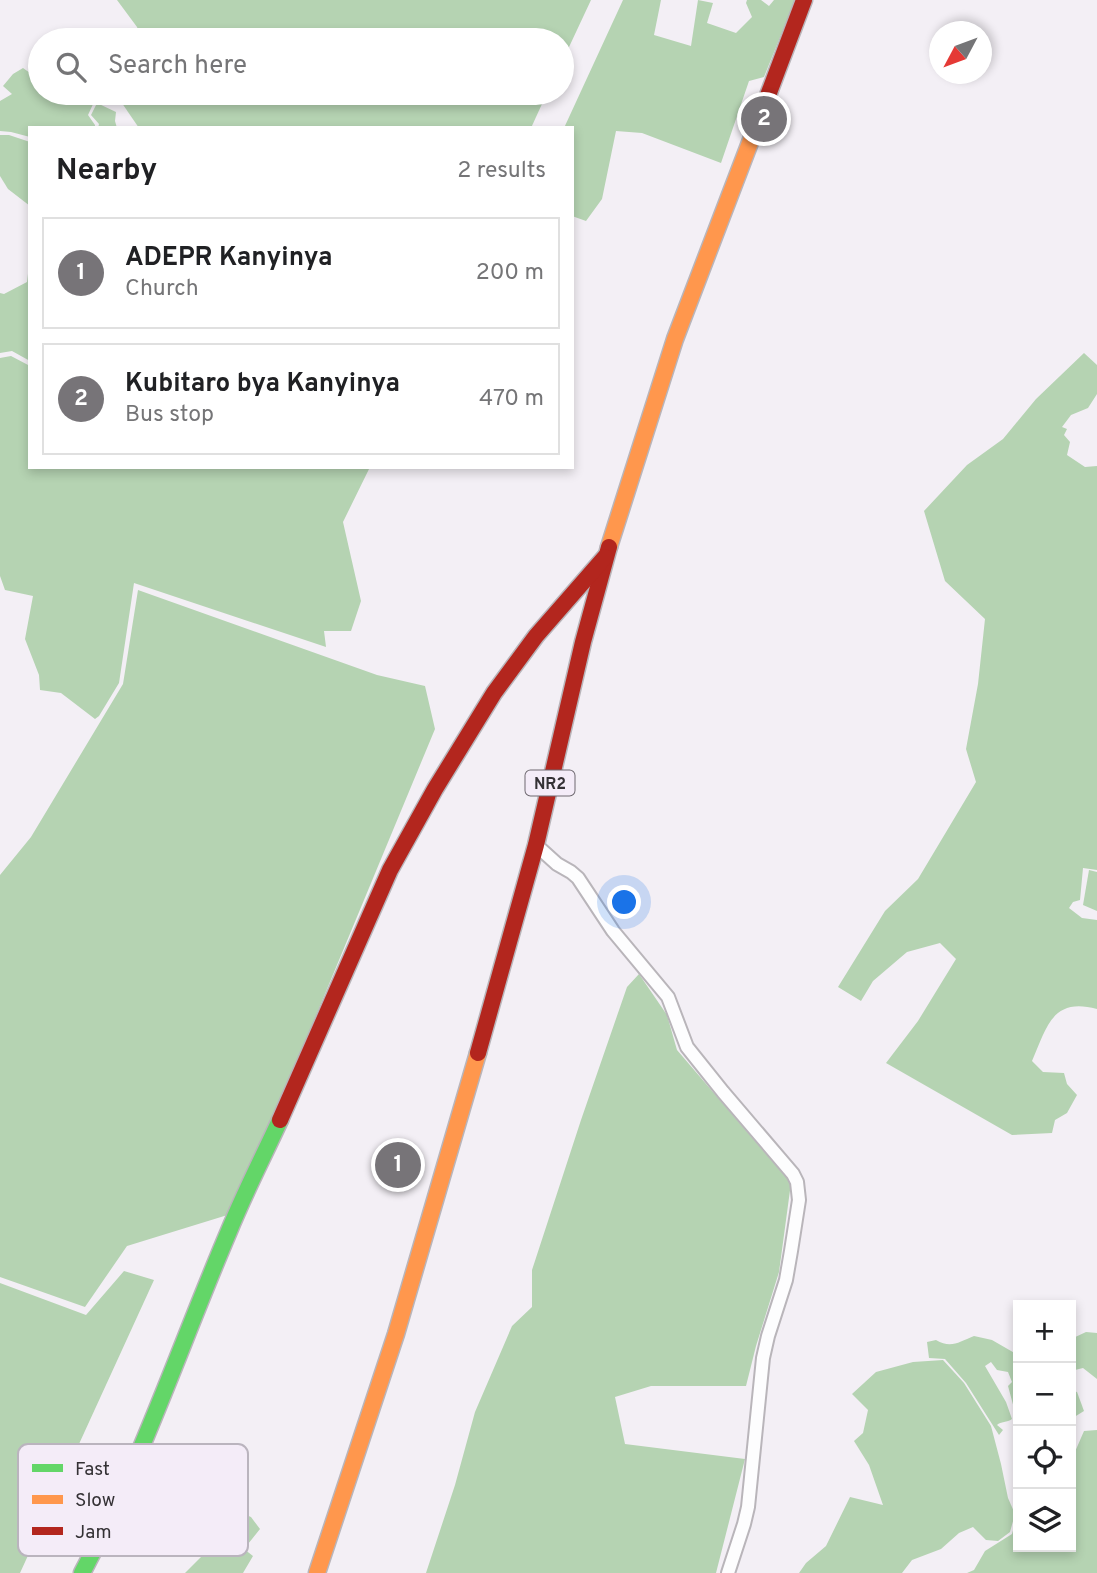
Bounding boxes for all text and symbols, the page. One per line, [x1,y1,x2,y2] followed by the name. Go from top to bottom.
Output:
[929,21,992,84] north arrow
[28,28,574,105] search box
[52,48,90,86] icon: search
[108,50,247,83] text: Search here
[741,93,787,145] pin: 2
[56,153,157,190] text: Nearby
[457,157,546,186] text: 2 results
[125,242,332,275] text: ADEPR Kanyinya
[76,259,86,288] text: 1
[476,259,544,288] text: 200 m
[125,275,199,304] text: Church
[125,368,400,401] text: Kubitaro bya Kanyinya
[74,385,88,414] text: 2
[479,385,544,414] text: 470 m
[125,401,214,430] text: Bus stop
[526,770,574,796] road number: NR2
[607,885,641,919] your location
[375,1139,421,1191] pin: 1
[1013,1300,1076,1552] map controls
[1013,1300,1076,1363] button: +
[1013,1363,1076,1426] button: −
[1013,1426,1076,1489] button: locate
[18,1444,248,1556] legend
[75,1458,110,1482] text: Fast
[75,1489,115,1513] text: Slow
[1013,1489,1076,1552] button: layers
[75,1521,112,1545] text: Jam

